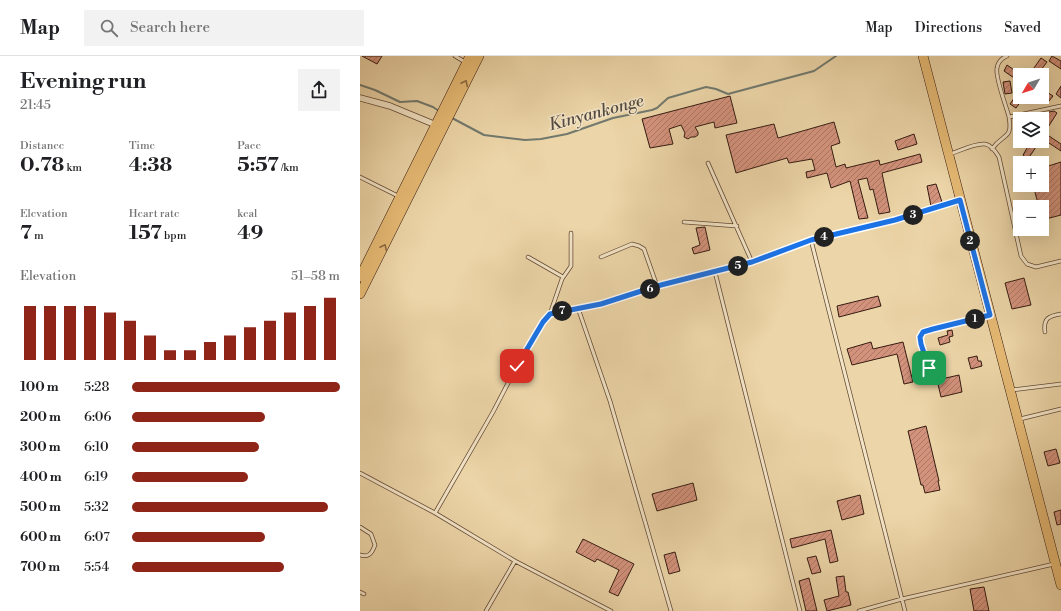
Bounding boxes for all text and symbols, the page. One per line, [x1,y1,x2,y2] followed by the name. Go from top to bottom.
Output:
[84,10,364,46] search box
[20,16,60,40] text: Map
[98,17,120,39] icon: search
[130,18,210,37] text: Search here
[865,19,893,37] text: Map
[915,19,982,37] text: Directions
[1004,19,1041,37] text: Saved
[20,68,146,95] text: Evening run
[1013,68,1049,104] north arrow
[1013,68,1049,236] map controls
[298,69,340,111] button: share
[460,80,468,88] one-way arrow
[546,90,646,136] water label: Kinyankonge
[20,97,51,113] text: 21:45
[1013,112,1049,148] button: layers
[20,139,64,153] text: Distance
[129,139,155,153] text: Time
[237,139,261,153] text: Pace
[20,153,64,178] text: 0.78
[129,153,172,178] text: 4:38
[237,153,279,178] text: 5:57
[1013,156,1049,192] button: +
[64,161,82,175] text: km
[279,161,299,175] text: /km
[1013,200,1049,236] button: −
[903,205,923,225] pin: 3
[20,207,68,221] text: Elevation
[129,207,179,221] text: Heart rate
[237,207,257,221] text: kcal
[910,208,916,222] text: 3
[20,221,32,246] text: 7
[129,221,162,246] text: 157
[237,221,263,246] text: 49
[814,227,834,247] pin: 4
[32,229,44,243] text: m
[162,229,186,243] text: bpm
[820,230,828,244] text: 4
[960,231,980,251] pin: 2
[967,234,973,248] text: 2
[379,243,386,251] one-way arrow
[728,256,748,276] pin: 5
[735,259,741,273] text: 5
[20,268,76,284] text: Elevation
[291,268,340,284] text: 51–58 m
[640,279,660,299] pin: 6
[647,282,653,296] text: 6
[552,301,572,321] pin: 7
[559,304,565,318] text: 7
[965,309,985,329] pin: 1
[972,312,978,326] text: 1
[500,349,534,383] pin
[912,351,946,385] pin
[506,355,528,377] icon: check
[918,357,940,379] icon: arrive
[20,379,59,395] text: 100 m
[84,379,109,395] text: 5:28
[20,409,61,425] text: 200 m
[84,409,111,425] text: 6:06
[20,439,61,455] text: 300 m
[84,439,109,455] text: 6:10
[20,469,62,485] text: 400 m
[84,469,108,485] text: 6:19
[20,499,61,515] text: 500 m
[84,499,109,515] text: 5:32
[20,529,61,545] text: 600 m
[84,529,110,545] text: 6:07
[20,559,60,575] text: 700 m
[84,559,109,575] text: 5:54

